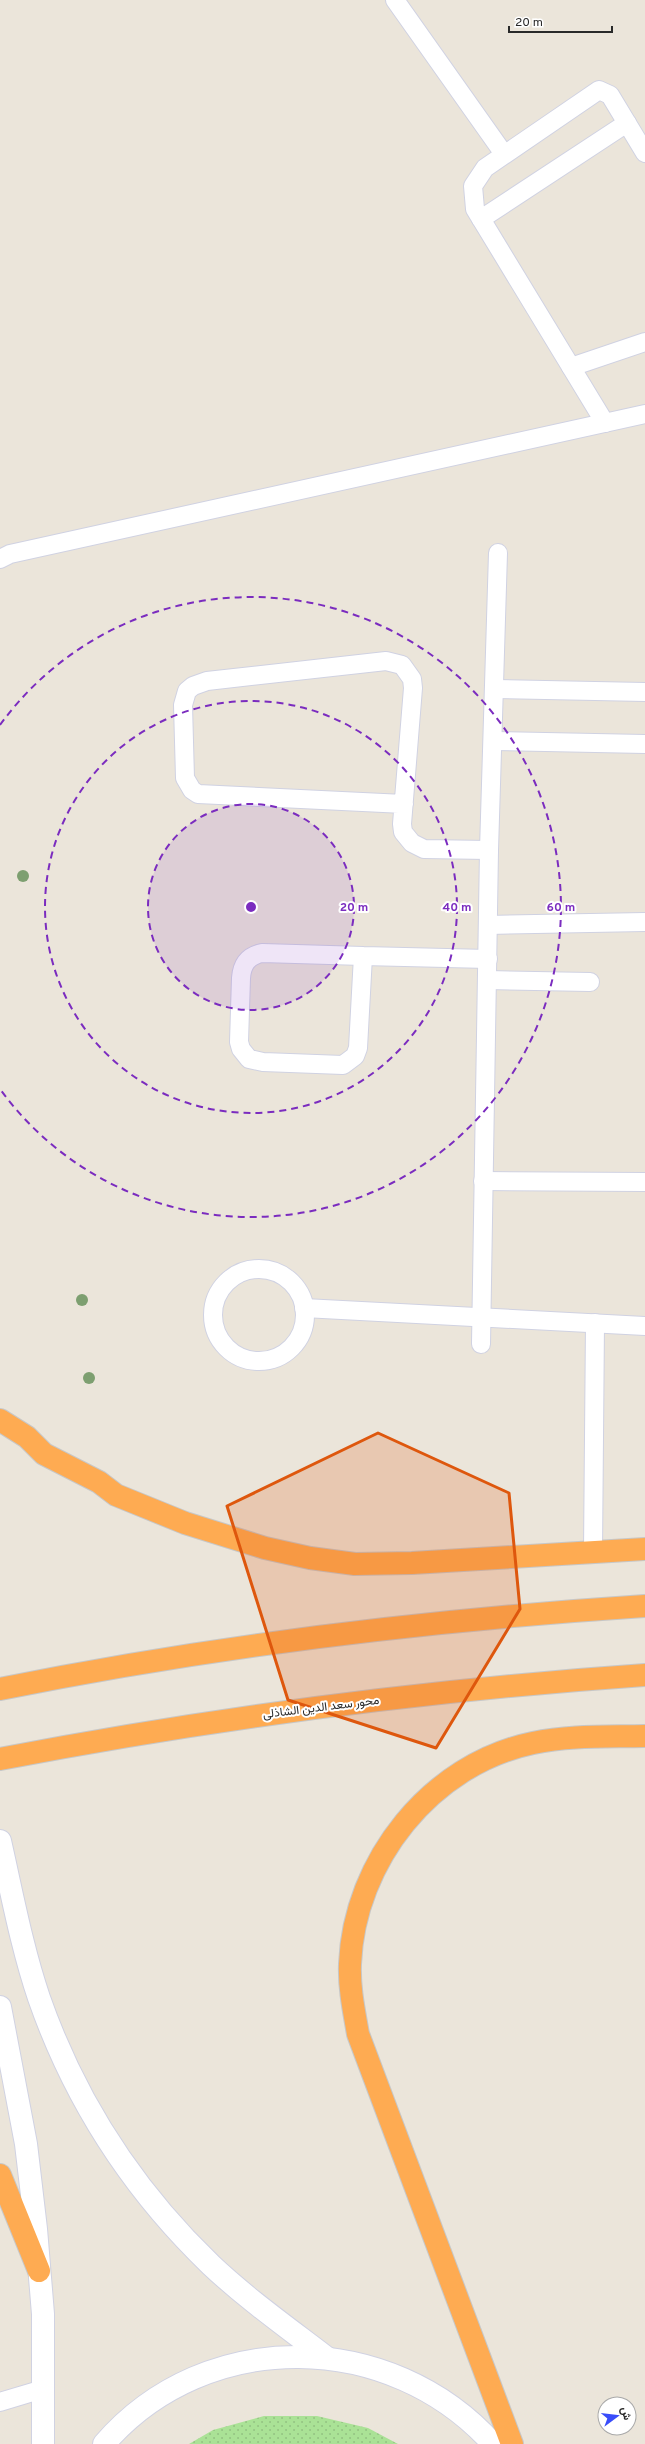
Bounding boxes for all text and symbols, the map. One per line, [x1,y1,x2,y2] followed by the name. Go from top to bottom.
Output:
[509,8,612,34] scale bar
[515,15,543,31] text: 20 m
[244,900,258,914] centre of rings
[340,900,368,916] text: 20 m
[442,900,472,916] text: 40 m
[547,900,575,916] text: 60 m
[262,1693,380,1723] street label: محور سعد الدين الشاذلى
[597,2396,637,2436] north arrow
[617,2405,634,2422] text: ش

